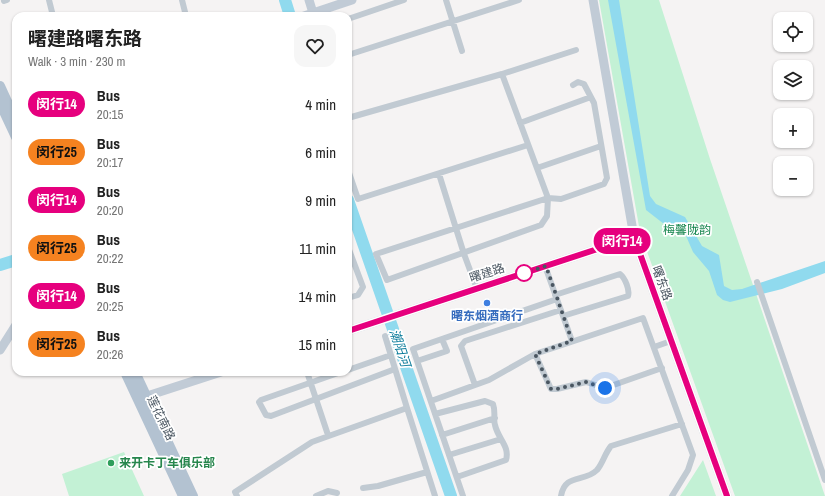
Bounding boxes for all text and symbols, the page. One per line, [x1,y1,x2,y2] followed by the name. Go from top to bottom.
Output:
[773,12,813,196] map controls
[773,12,813,52] button: locate
[28,25,142,51] text: 曙建路曙东路
[294,25,336,67] button: heart
[28,53,125,70] text: Walk · 3 min · 230 m
[773,60,813,100] button: layers
[97,85,120,106] text: Bus
[305,94,336,115] text: 4 min
[36,95,77,113] text: 闵行14
[97,106,123,123] text: 20:15
[773,108,813,148] button: +
[97,133,120,154] text: Bus
[305,142,336,163] text: 6 min
[36,143,77,161] text: 闵行25
[97,154,123,171] text: 20:17
[773,156,813,196] button: −
[97,181,120,202] text: Bus
[305,190,336,211] text: 9 min
[36,191,77,209] text: 闵行14
[97,202,123,219] text: 20:20
[663,222,711,238] park label: 梅馨陇韵
[594,228,650,254] line badge: 闵行14
[97,229,120,250] text: Bus
[602,232,642,250] text: 闵行14
[299,238,336,259] text: 11 min
[36,239,77,257] text: 闵行25
[97,250,123,267] text: 20:22
[467,260,507,286] street label: 曙建路
[648,263,676,303] street label: 曙东路
[515,264,533,282] unlabelled marker
[97,277,120,298] text: Bus
[298,286,336,307] text: 14 min
[36,287,77,305] text: 闵行14
[97,298,123,315] text: 20:25
[482,298,492,308] marker: 曙东烟酒商行
[451,308,523,324] place label: 曙东烟酒商行
[97,325,120,346] text: Bus
[386,327,415,372] water label: 潮阳河
[298,334,336,355] text: 15 min
[36,335,77,353] text: 闵行25
[97,346,123,363] text: 20:26
[595,378,615,398] your location
[143,393,179,443] street label: 莲花南路
[119,455,215,471] place label: 来开卡丁车俱乐部
[106,458,116,468] marker: 来开卡丁车俱乐部

